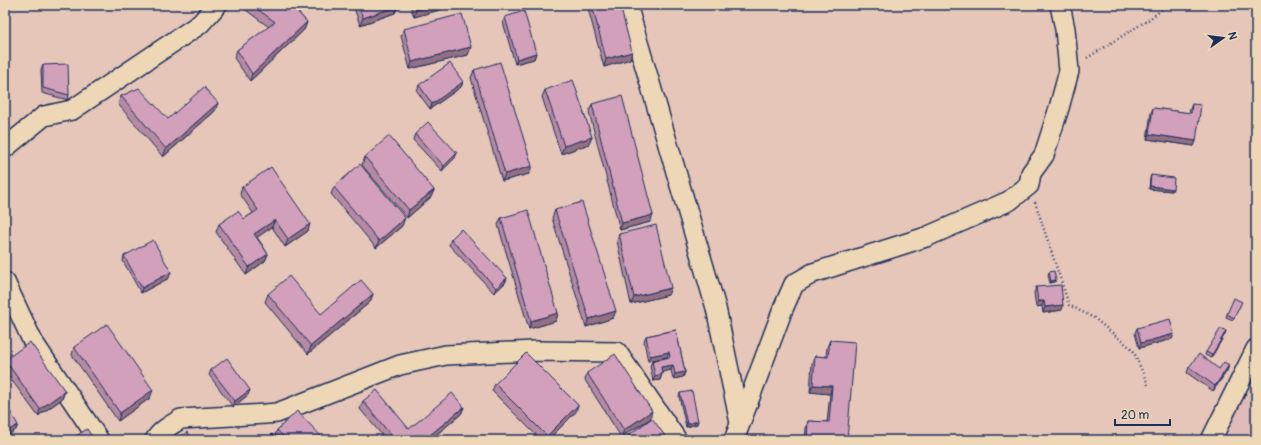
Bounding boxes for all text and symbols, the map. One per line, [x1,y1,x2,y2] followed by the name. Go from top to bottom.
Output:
[1203,18,1243,58] north arrow
[1225,31,1240,41] text: N
[1115,401,1170,427] scale bar
[1121,408,1150,423] text: 20 m

